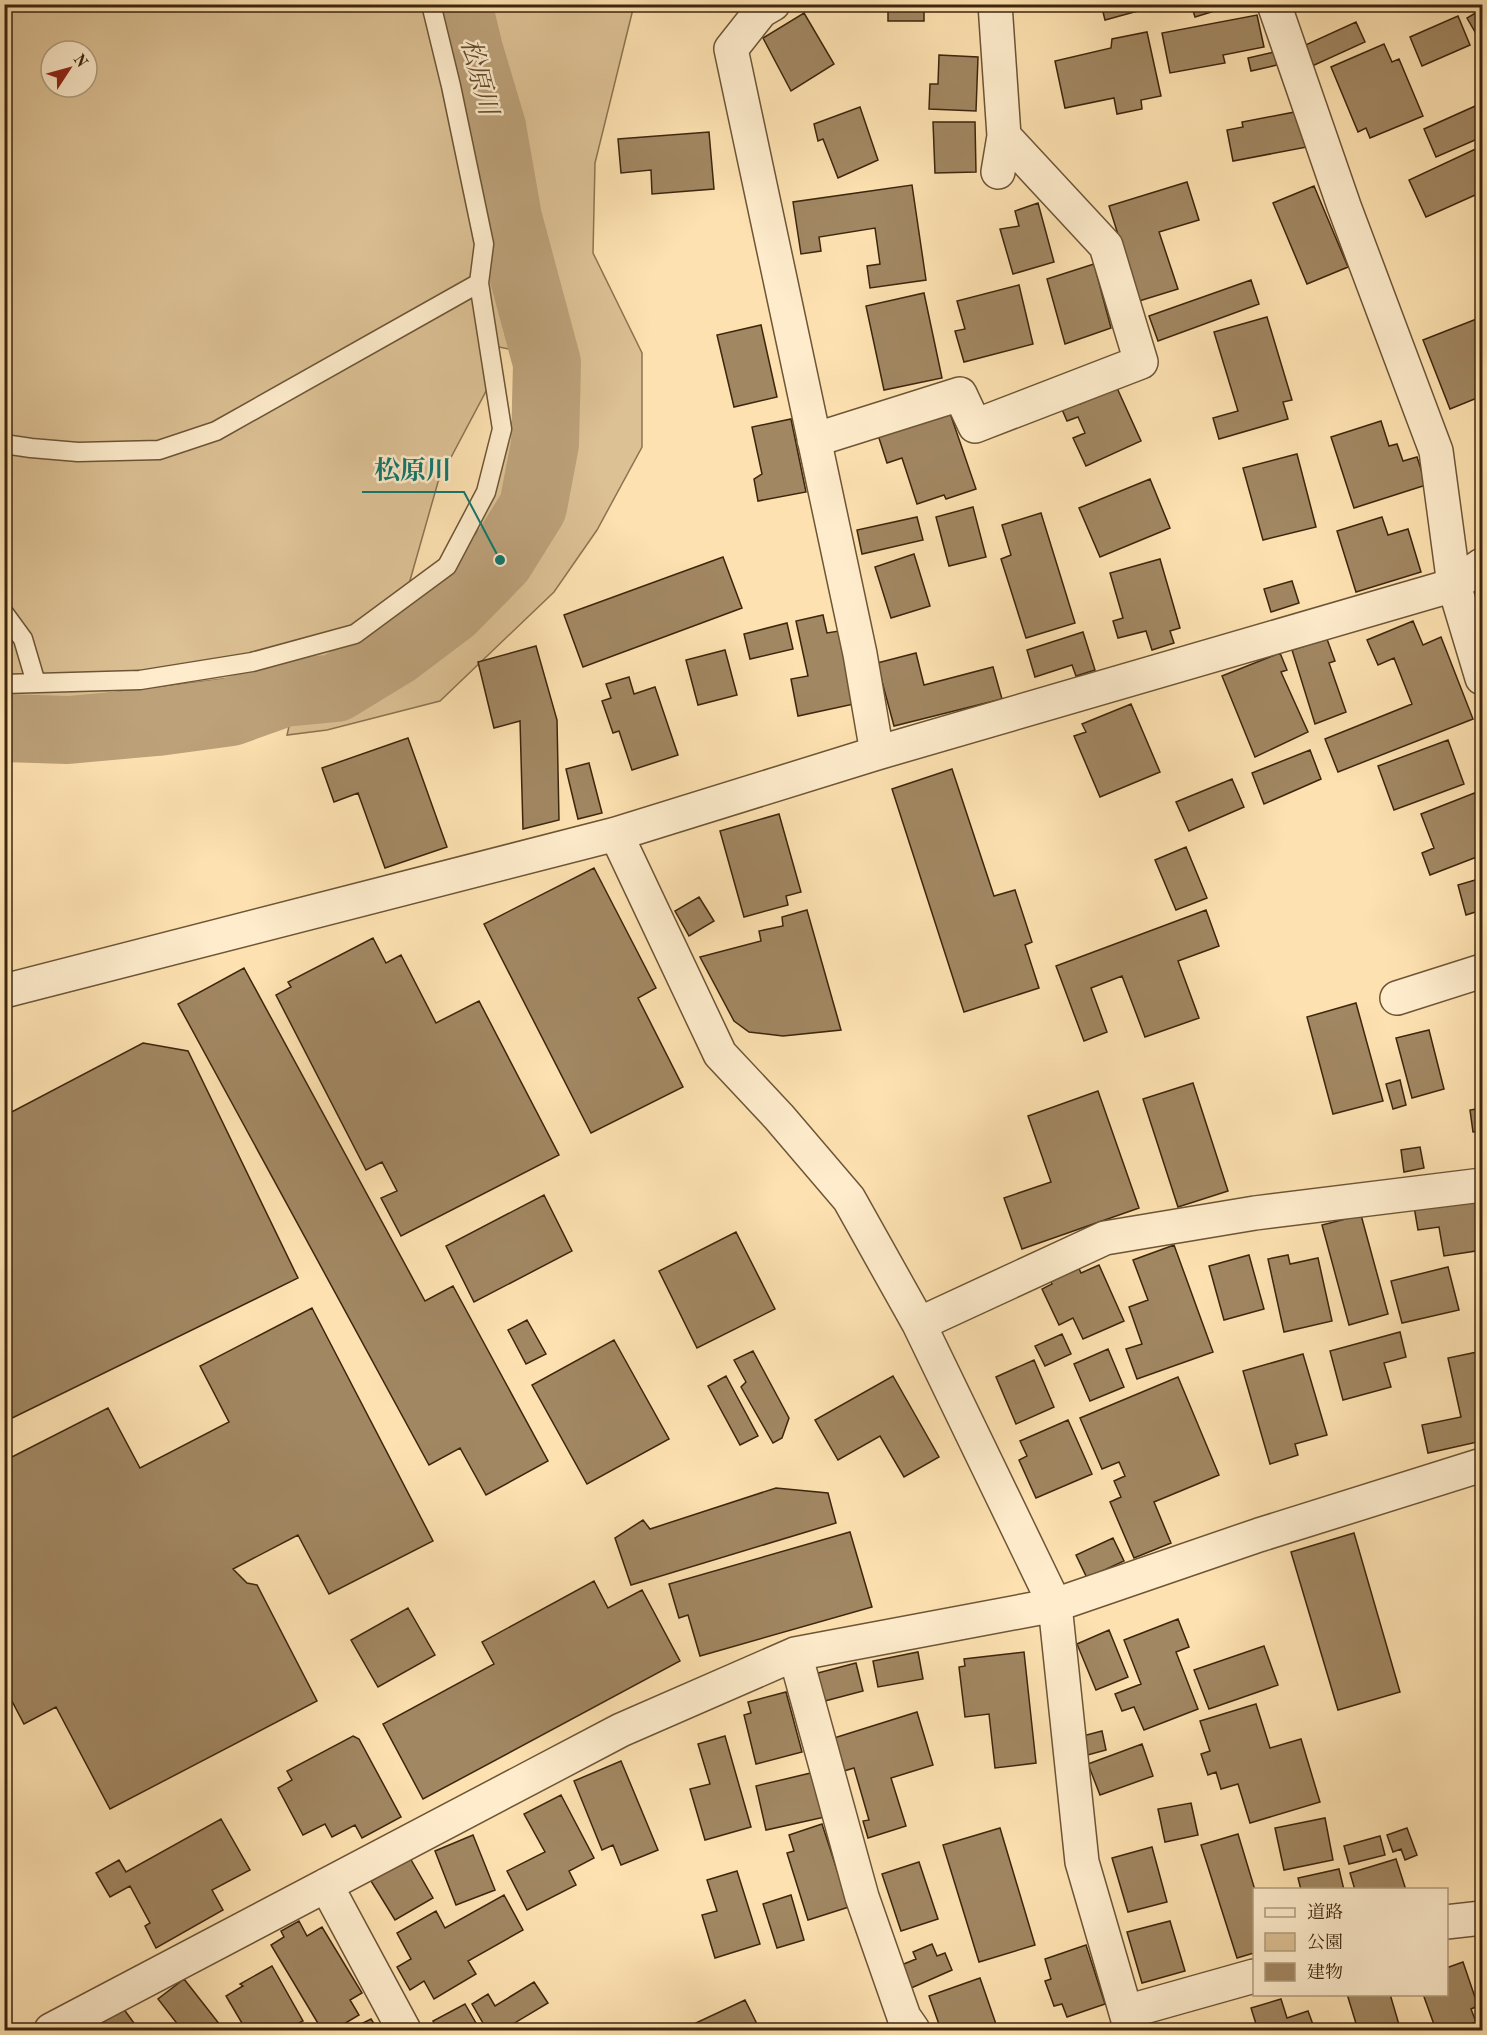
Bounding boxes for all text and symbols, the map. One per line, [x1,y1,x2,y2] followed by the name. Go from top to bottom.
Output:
[455,35,503,121] water label: 松原川
[39,39,99,99] north arrow
[69,52,90,72] text: N
[362,448,464,492] callout: 松原川
[374,456,452,485] text: 松原川
[1253,1888,1448,1996] legend
[1307,1902,1343,1922] text: 道路
[1307,1933,1343,1952] text: 公園
[1307,1962,1343,1982] text: 建物

